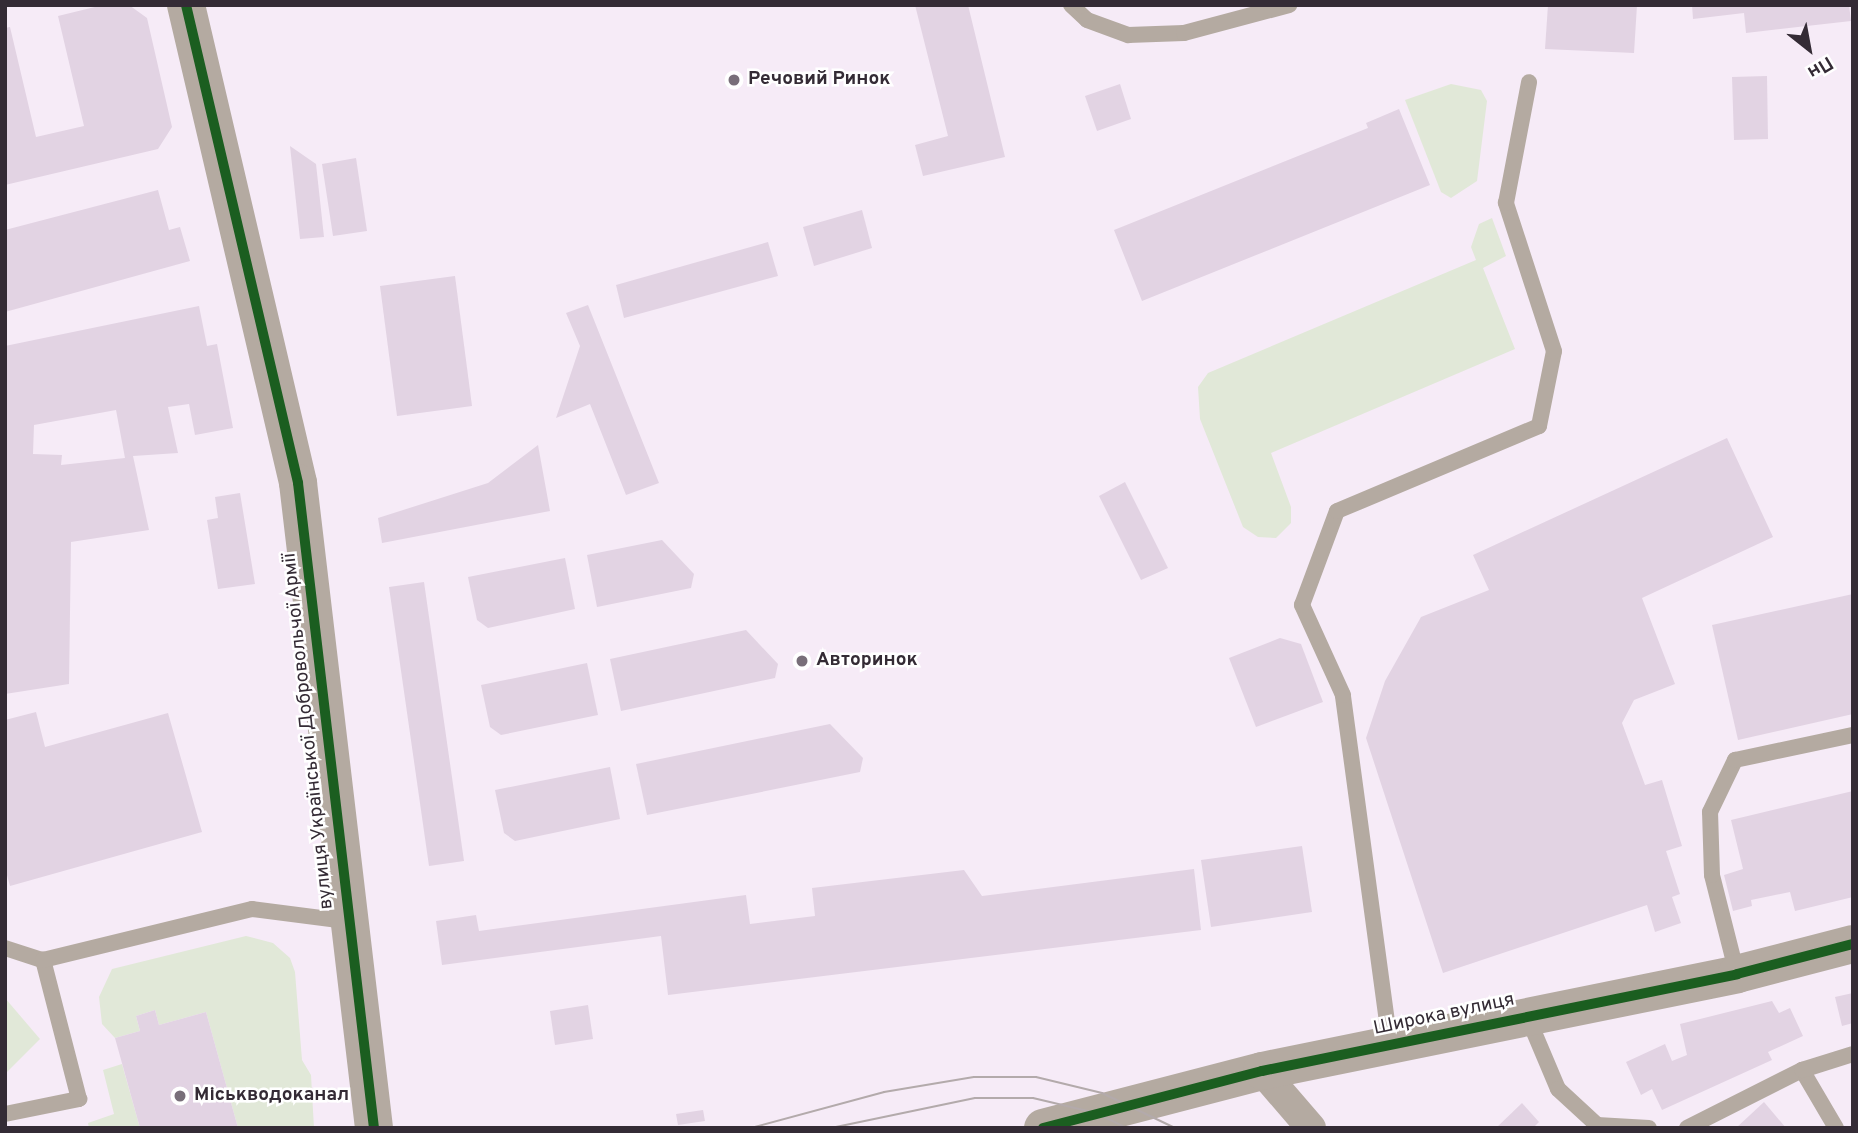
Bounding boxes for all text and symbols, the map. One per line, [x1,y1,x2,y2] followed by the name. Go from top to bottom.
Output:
[1774,14,1844,84] north arrow
[1803,50,1837,84] text: Пн
[748,69,891,91] place label: Речовий Ринок
[726,72,742,88] marker: Речовий Ринок
[279,551,339,911] street label: вулиця Української Добровольчої Армії
[816,650,918,672] place label: Авторинок
[794,653,810,669] marker: Авторинок
[1371,989,1517,1041] street label: Широка вулиця
[194,1085,349,1107] place label: Міськводоканал
[172,1088,188,1104] marker: Міськводоканал

